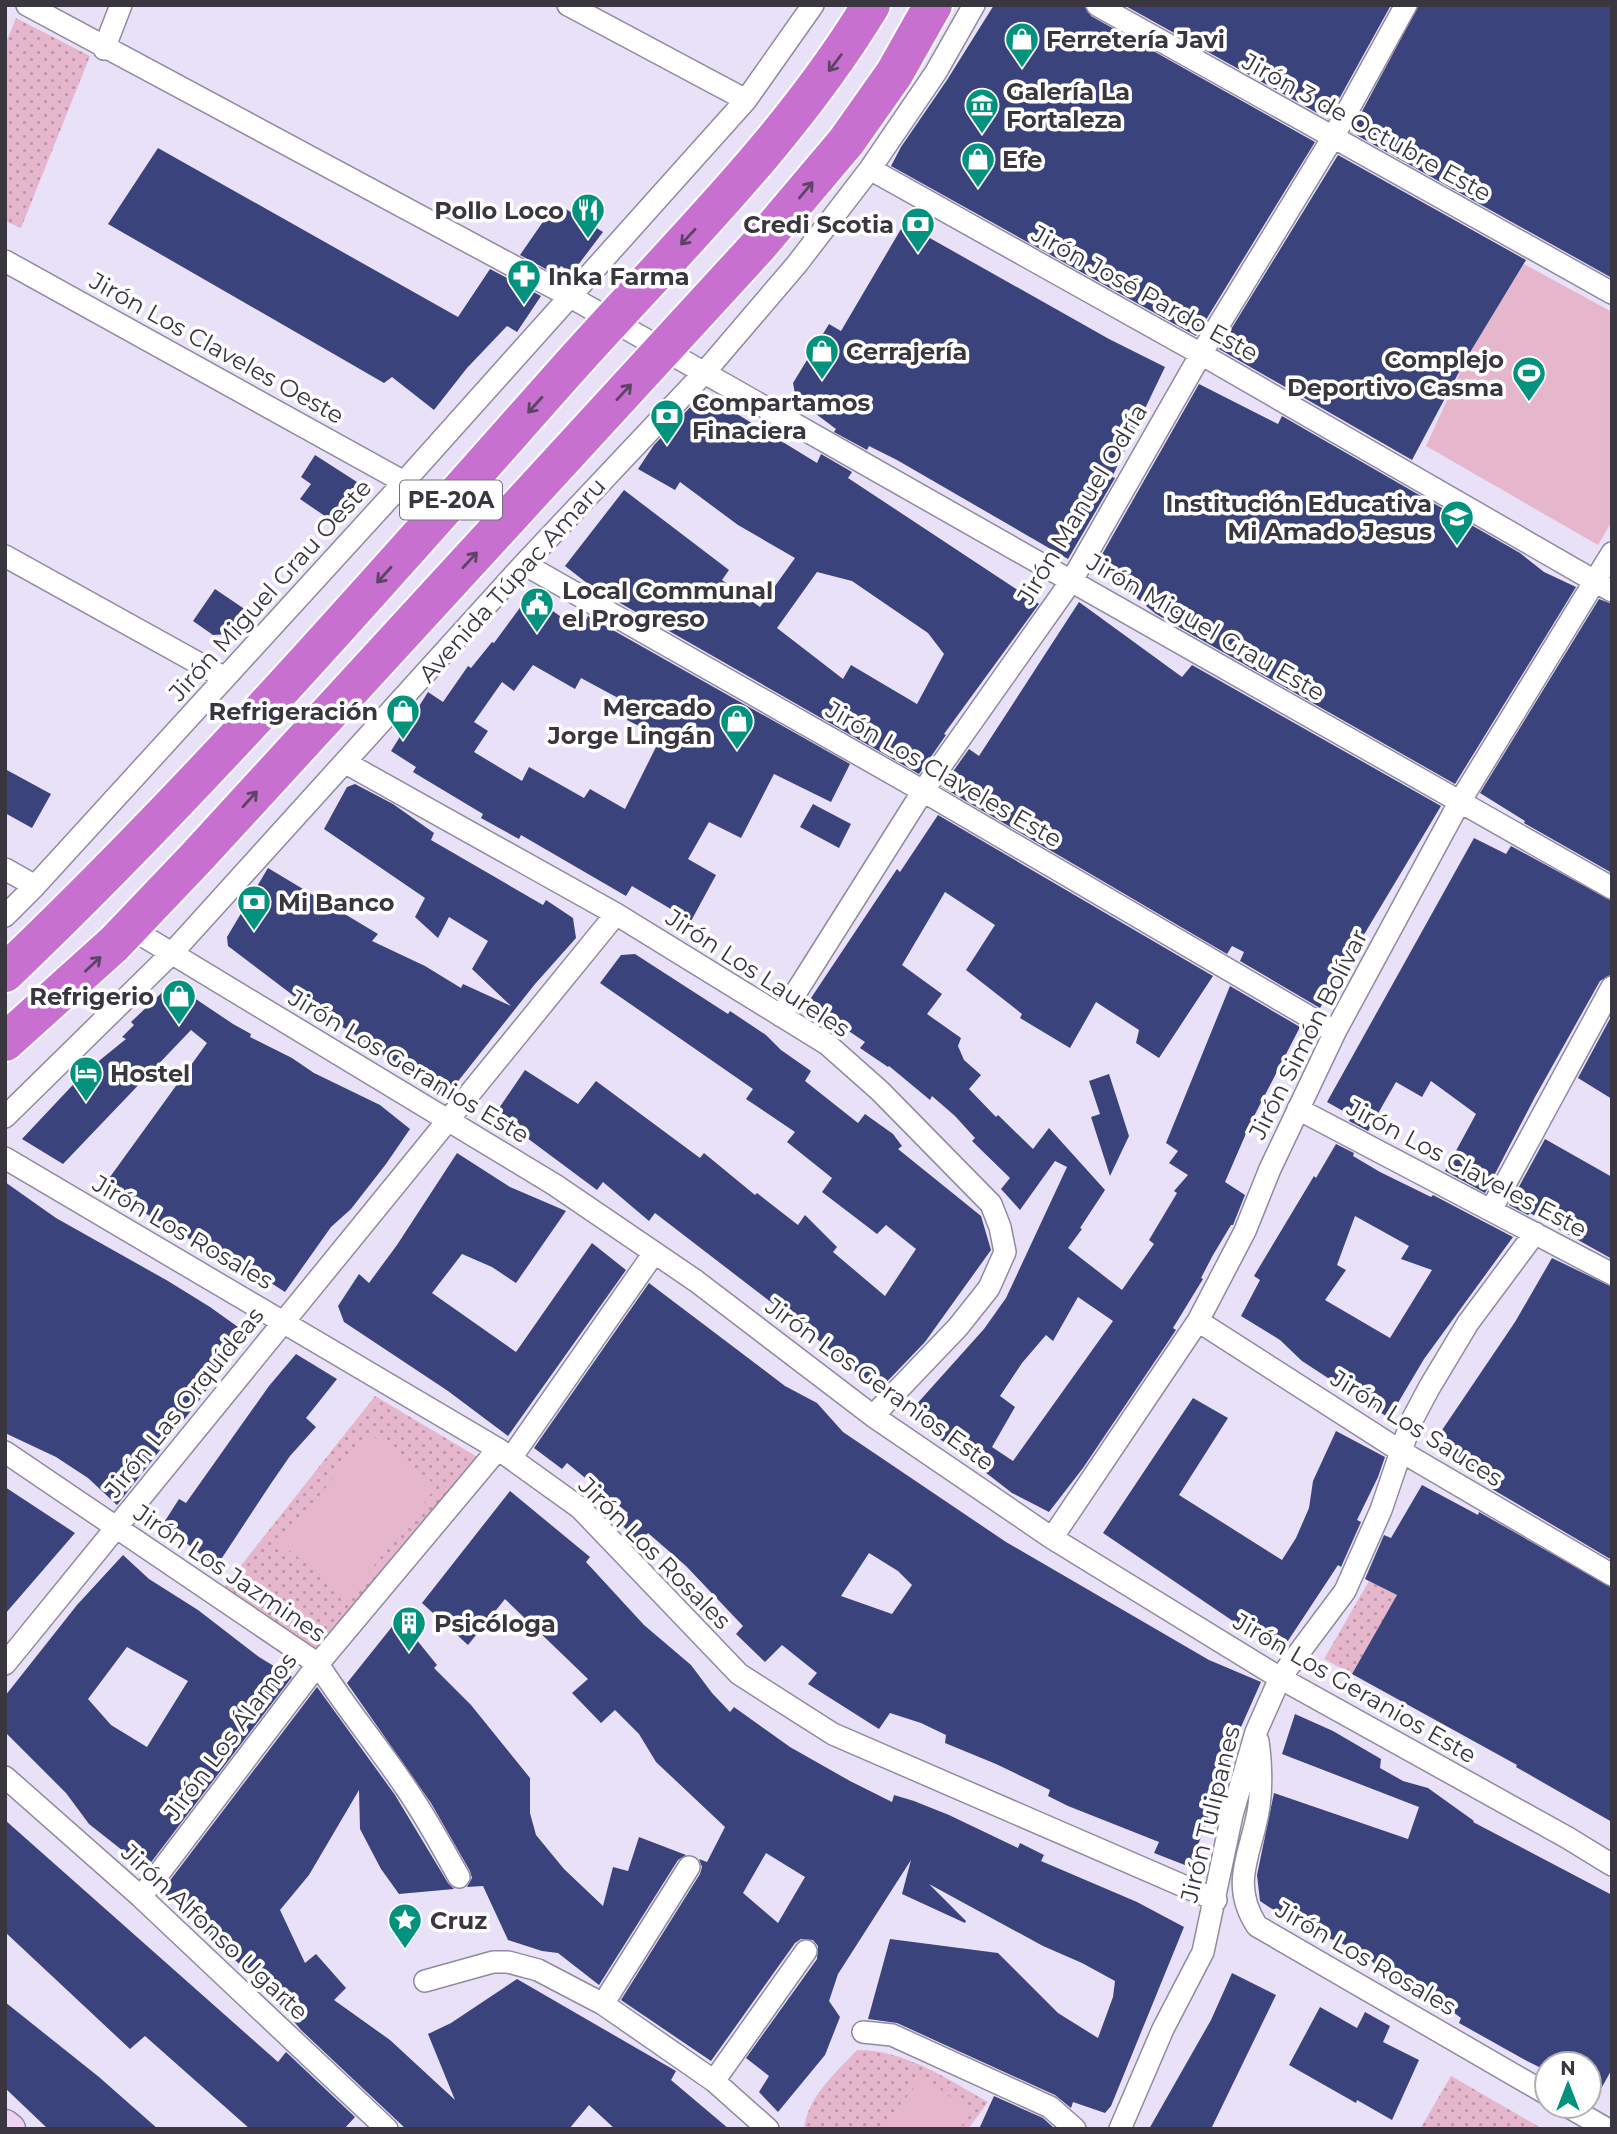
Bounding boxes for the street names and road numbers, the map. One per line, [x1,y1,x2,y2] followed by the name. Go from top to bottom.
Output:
[1237,46,1496,207] street label: Jirón 3 de Octubre Este
[1026,218,1263,367] street label: Jirón José Pardo Este
[84,266,349,430] street label: Jirón Los Claveles Oeste
[1010,399,1153,610] street label: Jirón Manuel Odría
[412,472,612,688] street label: Avenida Túpac Amaru
[162,473,377,708] street label: Jirón Miguel Grau Oeste
[400,480,502,520] road number: PE-20A
[1081,547,1330,707] street label: Jirón Miguel Grau Este
[820,694,1067,853] street label: Jirón Los Claveles Este
[660,902,855,1043] street label: Jirón Los Laureles
[1242,924,1374,1145] street label: Jirón Simón Bolívar
[283,982,534,1149] street label: Jirón Los Geranios Este
[1341,1092,1592,1244] street label: Jirón Los Claveles Este
[87,1168,278,1295] street label: Jirón Los Rosales
[759,1291,1000,1477] street label: Jirón Los Geranios Este
[98,1301,270,1504] street label: Jirón Las Orquídeas
[1325,1363,1508,1492] street label: Jirón Los Sauces
[572,1470,737,1635] street label: Jirón Los Rosales
[128,1497,331,1648] street label: Jirón Los Jazmines
[1228,1606,1481,1769] street label: Jirón Los Geranios Este
[157,1646,302,1826] street label: Jirón Los Álamos
[1174,1723,1246,1906] street label: Jirón Tulipanes
[115,1837,314,2026] street label: Jirón Alfonso Ugarte
[1270,1894,1461,2021] street label: Jirón Los Rosales

